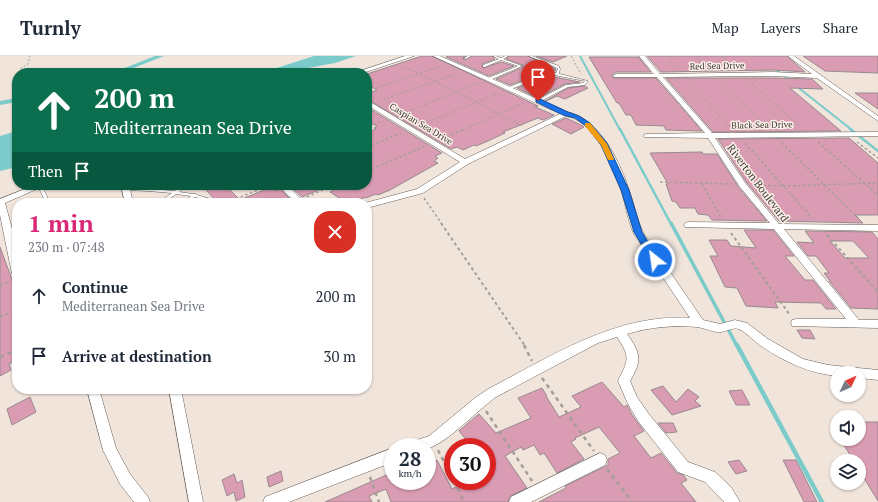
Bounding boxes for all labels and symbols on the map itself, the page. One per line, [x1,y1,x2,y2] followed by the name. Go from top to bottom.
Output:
[521,60,555,101] pin
[689,60,745,72] street label: Red Sea Drive
[387,100,455,148] street label: Caspian Sea Drive
[731,118,793,132] street label: Black Sea Drive
[724,141,792,225] street label: Riverton Boulevard
[634,239,676,281] position arrow
[830,366,866,402] north arrow
[444,438,496,490] speed limit sign: 30

